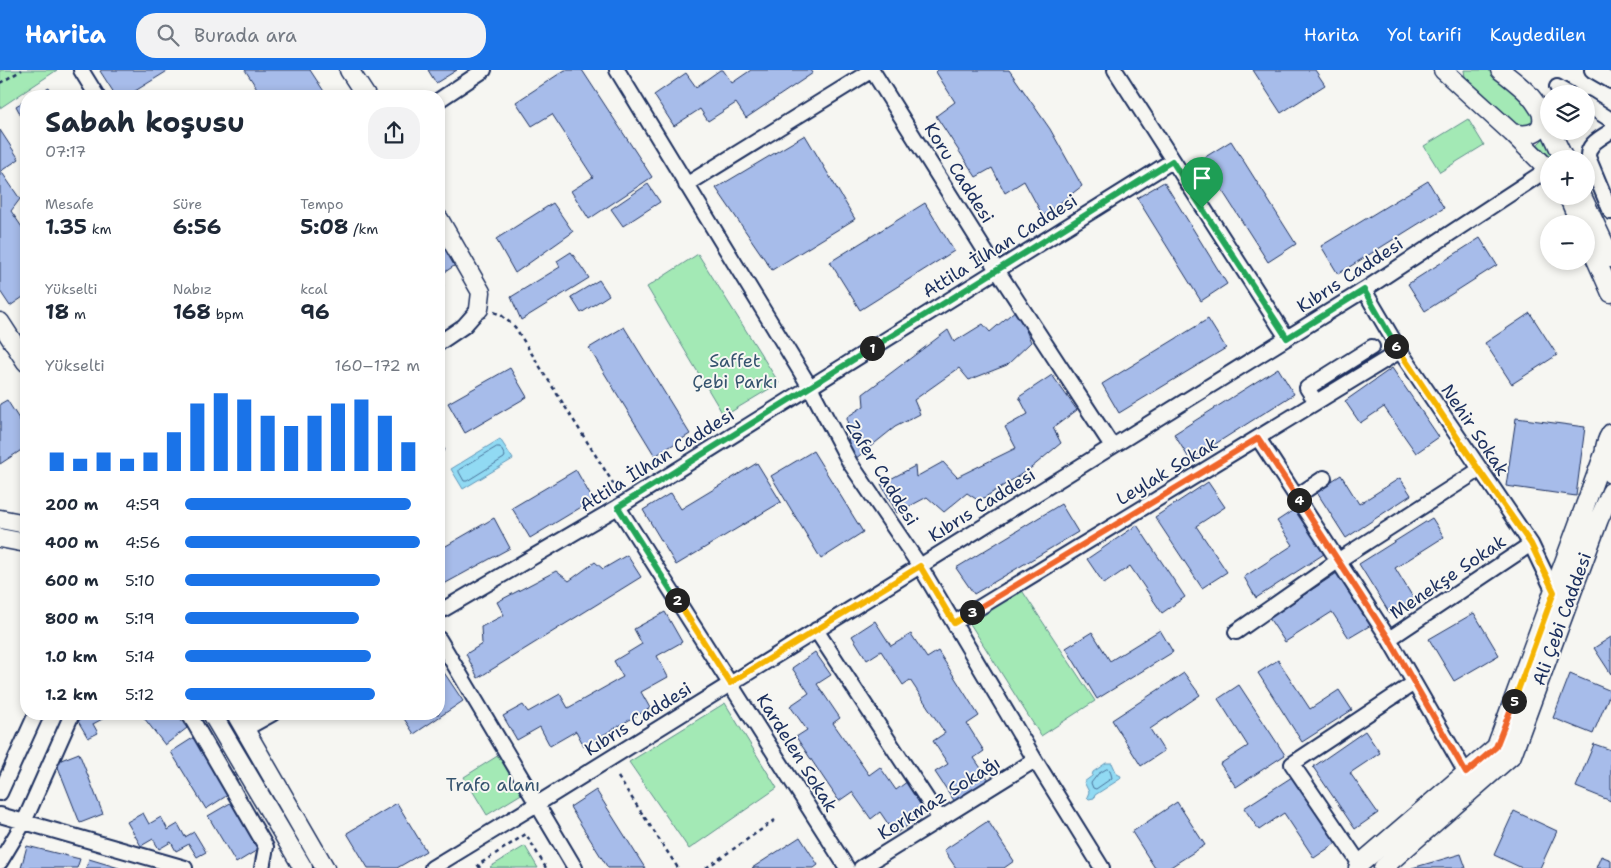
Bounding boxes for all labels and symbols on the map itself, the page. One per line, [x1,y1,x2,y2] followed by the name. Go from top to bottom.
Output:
[919,118,999,228] street label: Koru Caddesi
[1181,157,1223,208] pin
[918,189,1082,303] street label: Attila İlhan Caddesi
[1292,232,1408,318] street label: Kıbrıs Caddesi
[1384,334,1408,358] pin: 6
[860,336,884,360] pin: 1
[692,349,778,394] park label: Saffet Çebi Parkı
[1435,379,1515,481] street label: Nehir Sokak
[575,403,739,517] street label: Attila İlhan Caddesi
[840,416,924,530] street label: Zafer Caddesi
[1112,431,1222,511] street label: Leylak Sokak
[924,462,1040,548] street label: Kıbrıs Caddesi
[1286,488,1312,512] pin: 4
[1385,529,1511,625] street label: Menekşe Sokak
[1527,549,1597,689] street label: Ali Çebi Caddesi
[664,588,690,612] pin: 2
[960,600,984,624] pin: 3
[580,676,696,762] street label: Kıbrıs Caddesi
[1502,688,1526,714] pin: 5
[751,689,843,817] street label: Kardelen Sokak
[873,751,1005,845] street label: Korkmaz Sokağı
[446,773,540,797] park label: Trafo alanı

